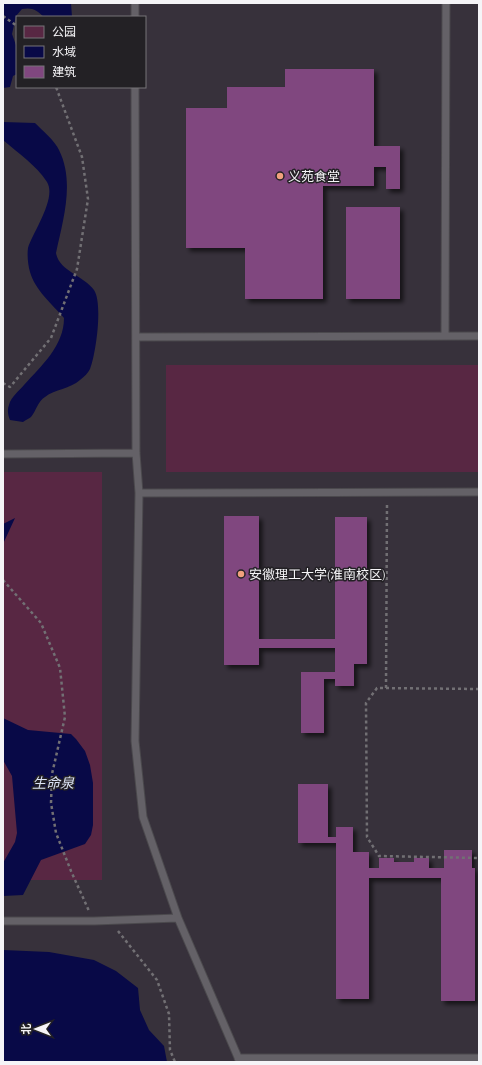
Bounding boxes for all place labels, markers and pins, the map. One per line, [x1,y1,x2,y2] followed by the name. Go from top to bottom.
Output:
[288,167,340,187] place label: 义苑食堂
[275,171,285,181] marker: 义苑食堂
[249,565,386,585] place label: 安徽理工大学(淮南校区)
[236,569,246,579] marker: 安徽理工大学(淮南校区)

